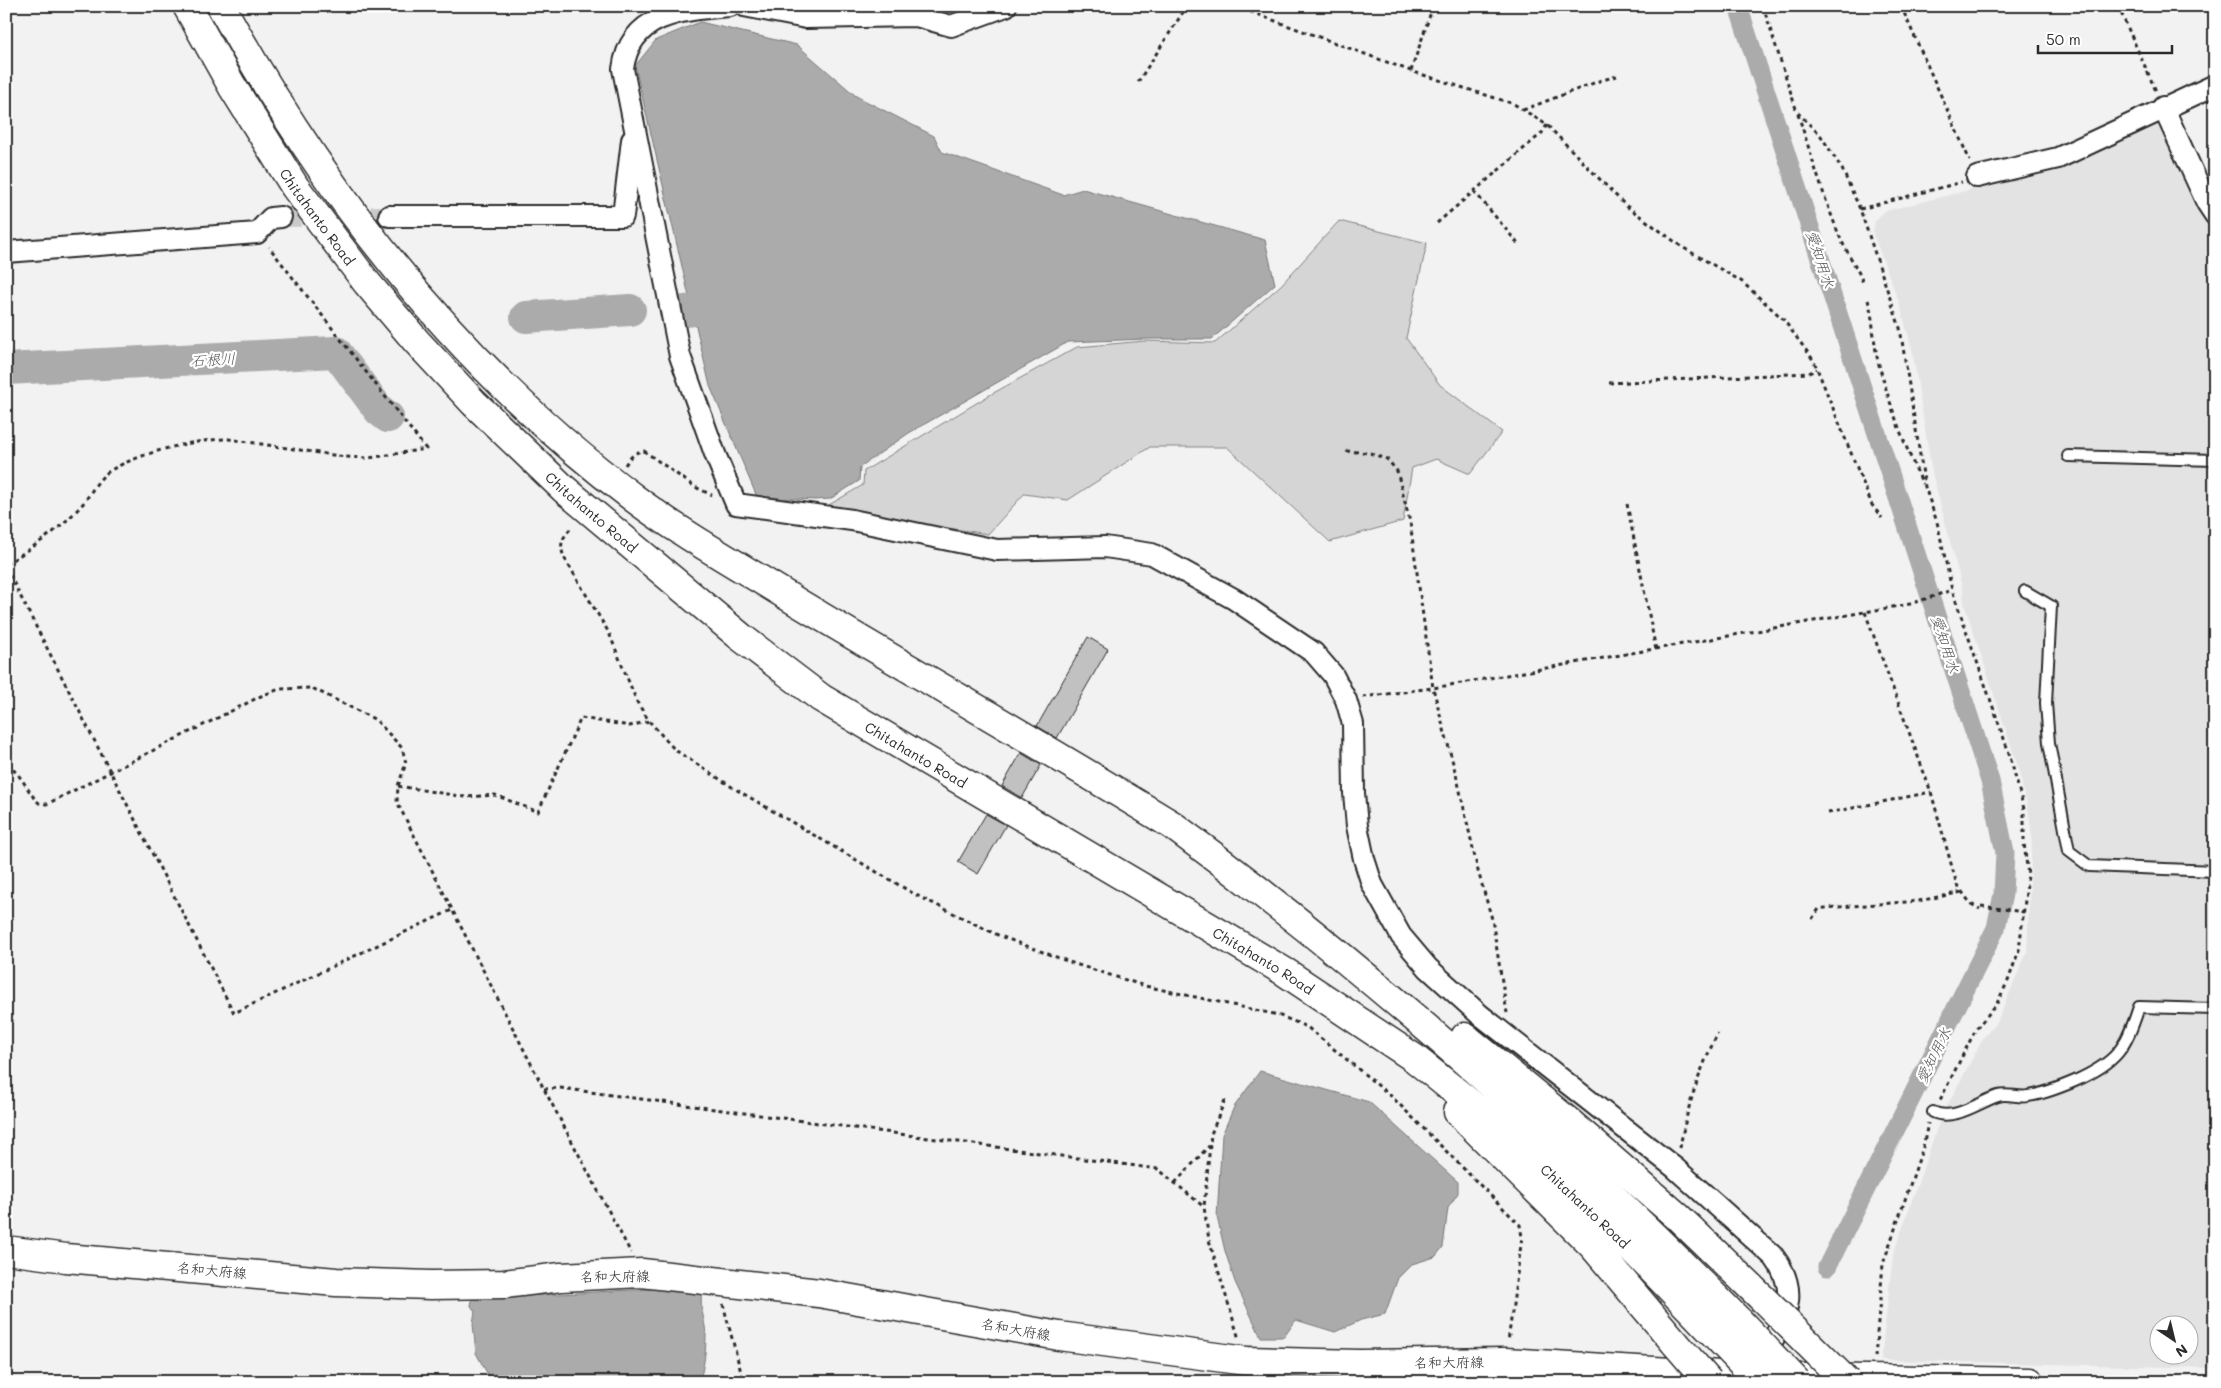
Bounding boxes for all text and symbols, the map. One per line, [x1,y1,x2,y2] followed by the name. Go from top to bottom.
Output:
[2038,22,2172,54] scale bar
[2046,29,2081,49] text: 50 m
[276,165,360,269] street label: Chitahanto Road
[1802,227,1840,291] water label: 愛知用水
[190,348,236,370] water label: 石根川
[542,467,642,556] street label: Chitahanto Road
[1927,612,1965,676] water label: 愛知用水
[862,717,971,792] street label: Chitahanto Road
[1210,922,1318,998] street label: Chitahanto Road
[1911,1024,1955,1086] water label: 愛知用水
[1537,1159,1634,1252] street label: Chitahanto Road
[176,1257,248,1283] street label: 名和大府線
[580,1266,650,1286] street label: 名和大府線
[980,1314,1052,1344] street label: 名和大府線
[2148,1316,2198,1366] north arrow
[2172,1340,2192,1362] text: N
[1414,1352,1484,1372] street label: 名和大府線

